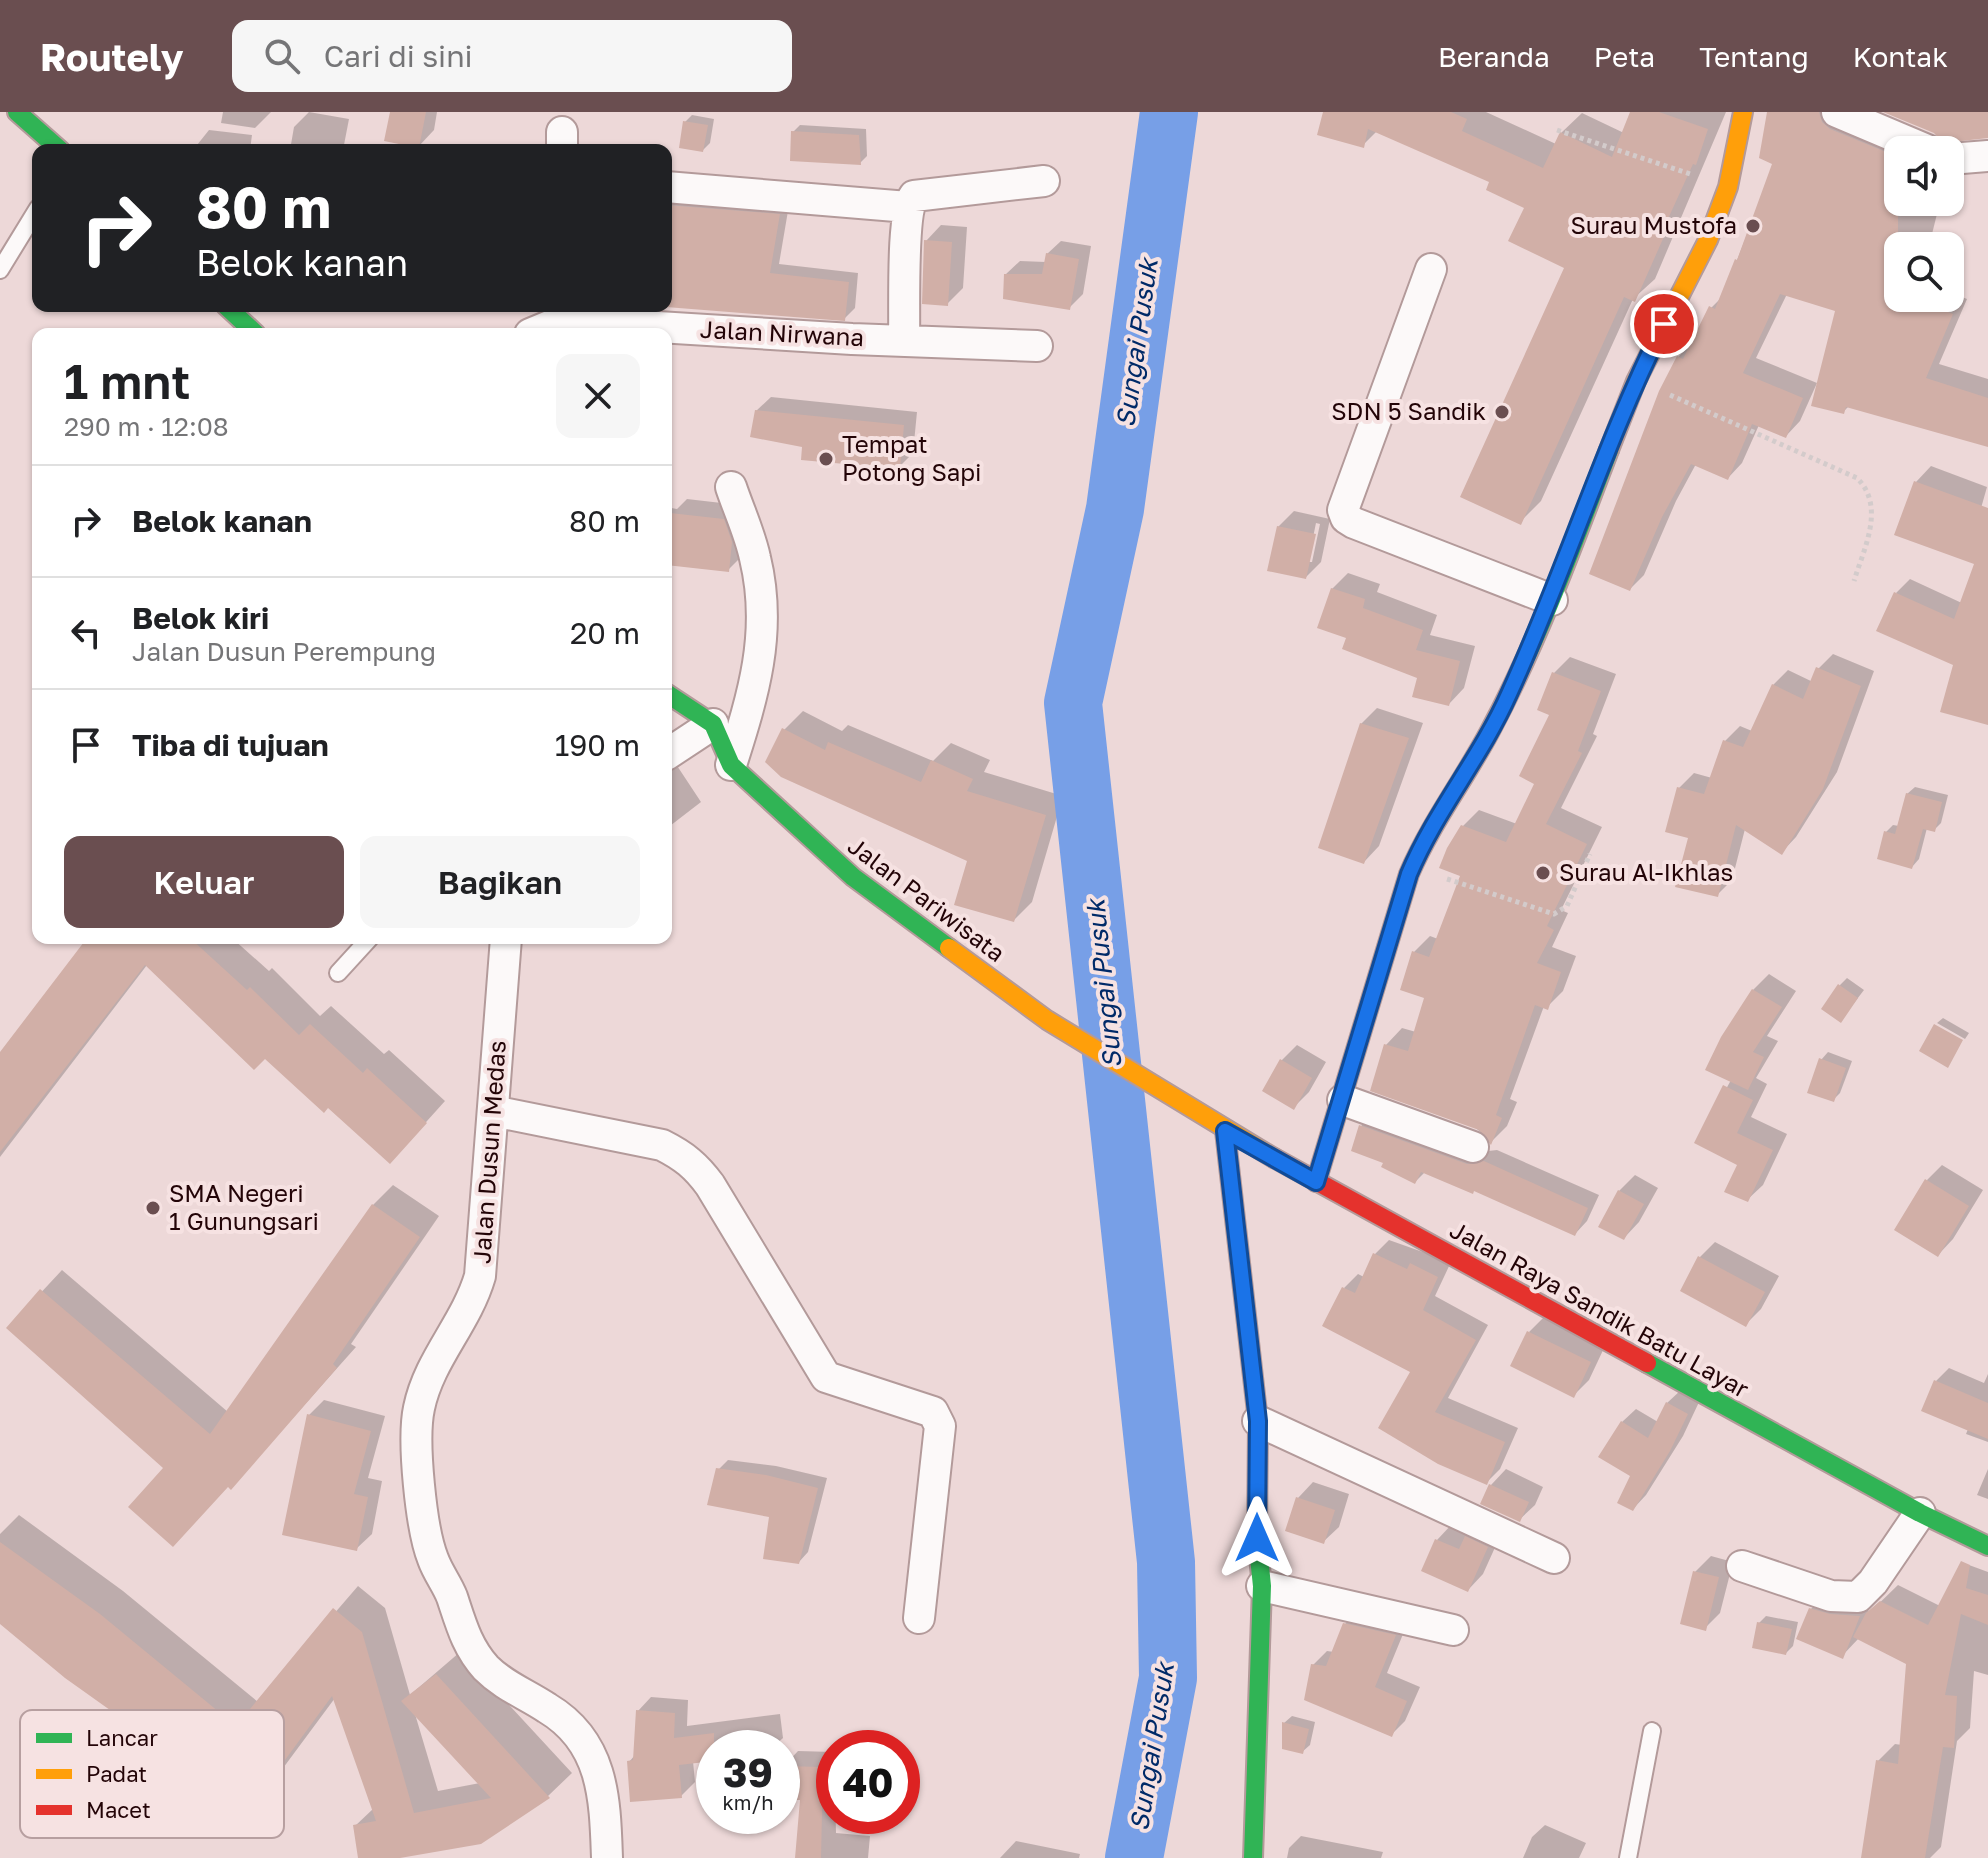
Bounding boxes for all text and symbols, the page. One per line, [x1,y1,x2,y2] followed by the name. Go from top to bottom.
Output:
[232,20,792,92] search box
[40,34,184,79] text: Routely
[260,34,304,78] icon: search
[324,38,473,74] text: Cari di sini
[1438,40,1550,73] text: Beranda
[1594,40,1655,73] text: Peta
[1699,40,1809,73] text: Tentang
[1853,40,1948,73] text: Kontak
[1884,136,1964,312] map controls
[1884,136,1964,216] button: sound
[196,173,331,240] text: 80 m
[64,176,168,280] icon: right
[1570,210,1737,239] place label: Surau Mustofa
[1744,217,1762,235] marker: Surau Mustofa
[1884,232,1964,312] button: search
[196,241,408,284] text: Belok kanan
[1109,255,1164,429] water label: Sungai Pusuk
[1630,290,1698,358] pin
[1642,302,1686,346] icon: arrive
[699,314,865,351] street label: Jalan Nirwana
[64,352,190,410] text: 1 mnt
[556,354,640,438] button: close
[1331,396,1486,425] place label: SDN 5 Sandik
[1493,403,1511,421] marker: SDN 5 Sandik
[64,411,229,442] text: 290 m · 12:08
[842,429,982,486] place label: Tempat Potong Sapi
[817,450,835,468] marker: Tempat Potong Sapi
[64,499,108,543] icon: right
[132,503,312,539] text: Belok kanan
[569,503,640,539] text: 80 m
[132,600,269,636] text: Belok kiri
[64,611,108,655] icon: left
[570,615,640,651] text: 20 m
[132,636,436,667] text: Jalan Dusun Perempung
[64,723,108,767] icon: arrive
[132,727,329,763] text: Tiba di tujuan
[555,727,640,763] text: 190 m
[843,830,1011,967] street label: Jalan Pariwisata
[64,836,344,928] button: Keluar
[360,836,640,928] button: Bagikan
[1559,857,1733,886] place label: Surau Al-Ikhlas
[1534,864,1552,882] marker: Surau Al-Ikhlas
[1079,896,1128,1070] water label: Sungai Pusuk
[466,1039,511,1265] street label: Jalan Dusun Medas
[169,1178,319,1235] place label: SMA Negeri 1 Gunungsari
[144,1199,162,1217] marker: SMA Negeri 1 Gunungsari
[1445,1214,1754,1403] street label: Jalan Raya Sandik Batu Layar
[1215,1496,1299,1580] position arrow
[1123,1659,1180,1833] water label: Sungai Pusuk
[20,1710,284,1838] legend
[86,1724,158,1751] text: Lancar
[816,1730,920,1834] speed limit sign: 40
[723,1748,773,1796] text: 39
[86,1760,147,1787] text: Padat
[723,1790,773,1814] text: km/h
[86,1796,151,1823] text: Macet

